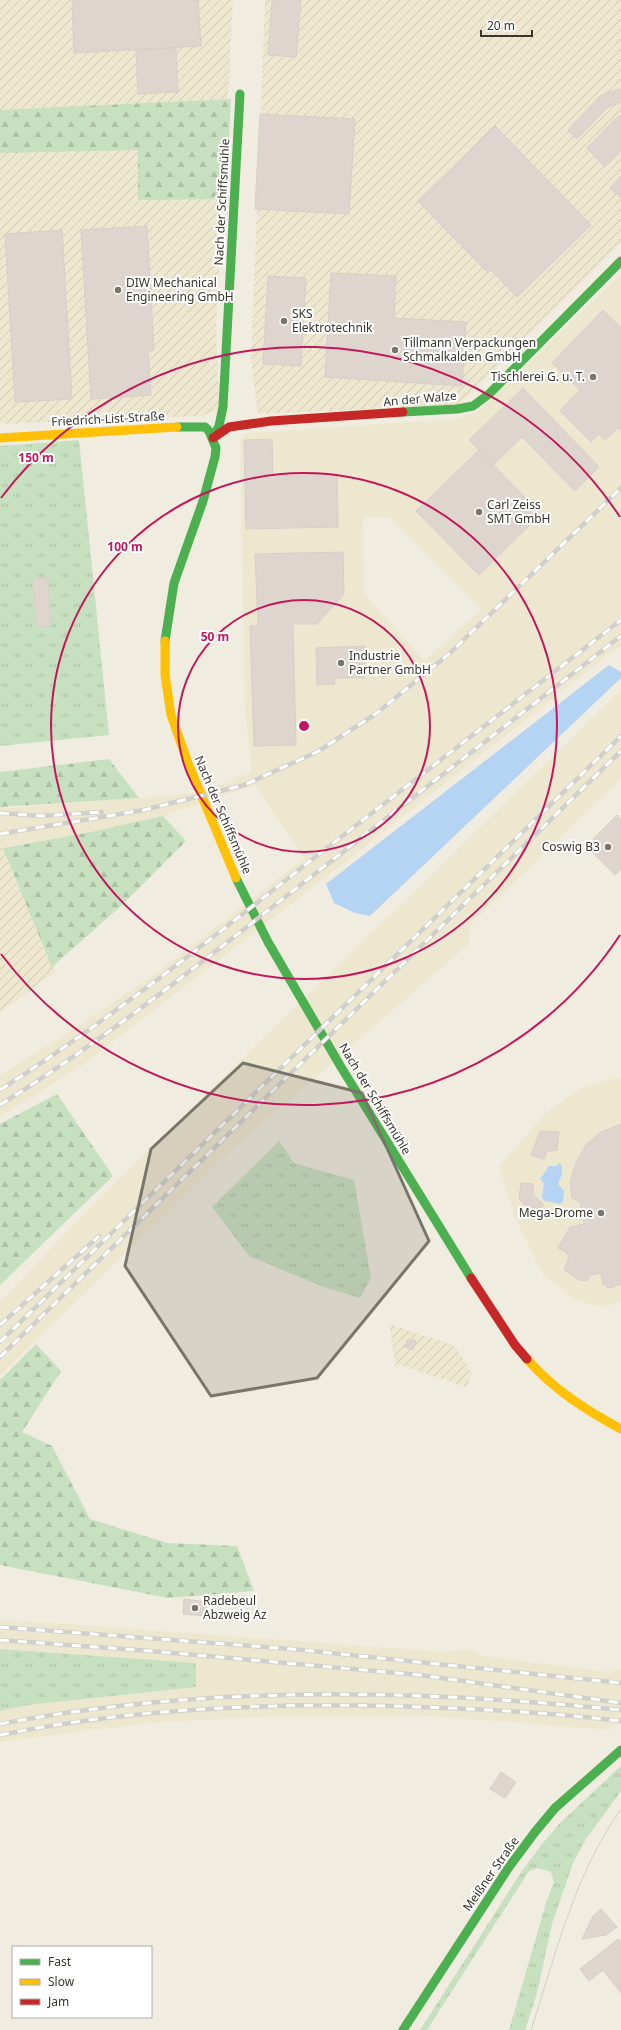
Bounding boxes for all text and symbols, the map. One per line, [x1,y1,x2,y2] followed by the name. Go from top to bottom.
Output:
[481,12,532,38] scale bar
[487,17,515,34] text: 20 m
[210,138,233,266] street label: Nach der Schiffsmühle
[126,274,234,305] place label: DIW Mechanical Engineering GmbH
[113,285,123,295] marker: DIW Mechanical Engineering GmbH
[292,305,373,336] place label: SKS Elektrotechnik
[279,316,289,326] marker: SKS Elektrotechnik
[403,334,536,365] place label: Tillmann Verpackungen Schmalkalden GmbH
[390,345,400,355] marker: Tillmann Verpackungen Schmalkalden GmbH
[491,368,585,385] place label: Tischlerei G. u. T.
[588,372,598,382] marker: Tischlerei G. u. T.
[383,387,458,410] street label: An der Walze
[51,407,165,430] street label: Friedrich-List-Straße
[18,449,54,466] text: 150 m
[487,496,551,527] place label: Carl Zeiss SMT GmbH
[474,507,484,517] marker: Carl Zeiss SMT GmbH
[107,538,143,555] text: 100 m
[201,628,229,645] text: 50 m
[349,647,431,678] place label: Industrie Partner GmbH
[336,658,346,668] marker: Industrie Partner GmbH
[297,719,311,733] centre of rings
[191,753,256,877] street label: Nach der Schiffsmühle
[542,838,600,855] place label: Coswig B3
[603,842,613,852] marker: Coswig B3
[335,1040,416,1158] street label: Nach der Schiffsmühle
[519,1204,593,1221] place label: Mega-Drome
[596,1208,606,1218] marker: Mega-Drome
[203,1592,267,1623] place label: Radebeul Abzweig Az
[190,1603,200,1613] marker: Radebeul Abzweig Az
[459,1833,523,1914] street label: Meißner Straße
[12,1946,152,2018] legend
[48,1953,72,1970] text: Fast
[48,1973,75,1990] text: Slow
[47,1993,69,2010] text: Jam

